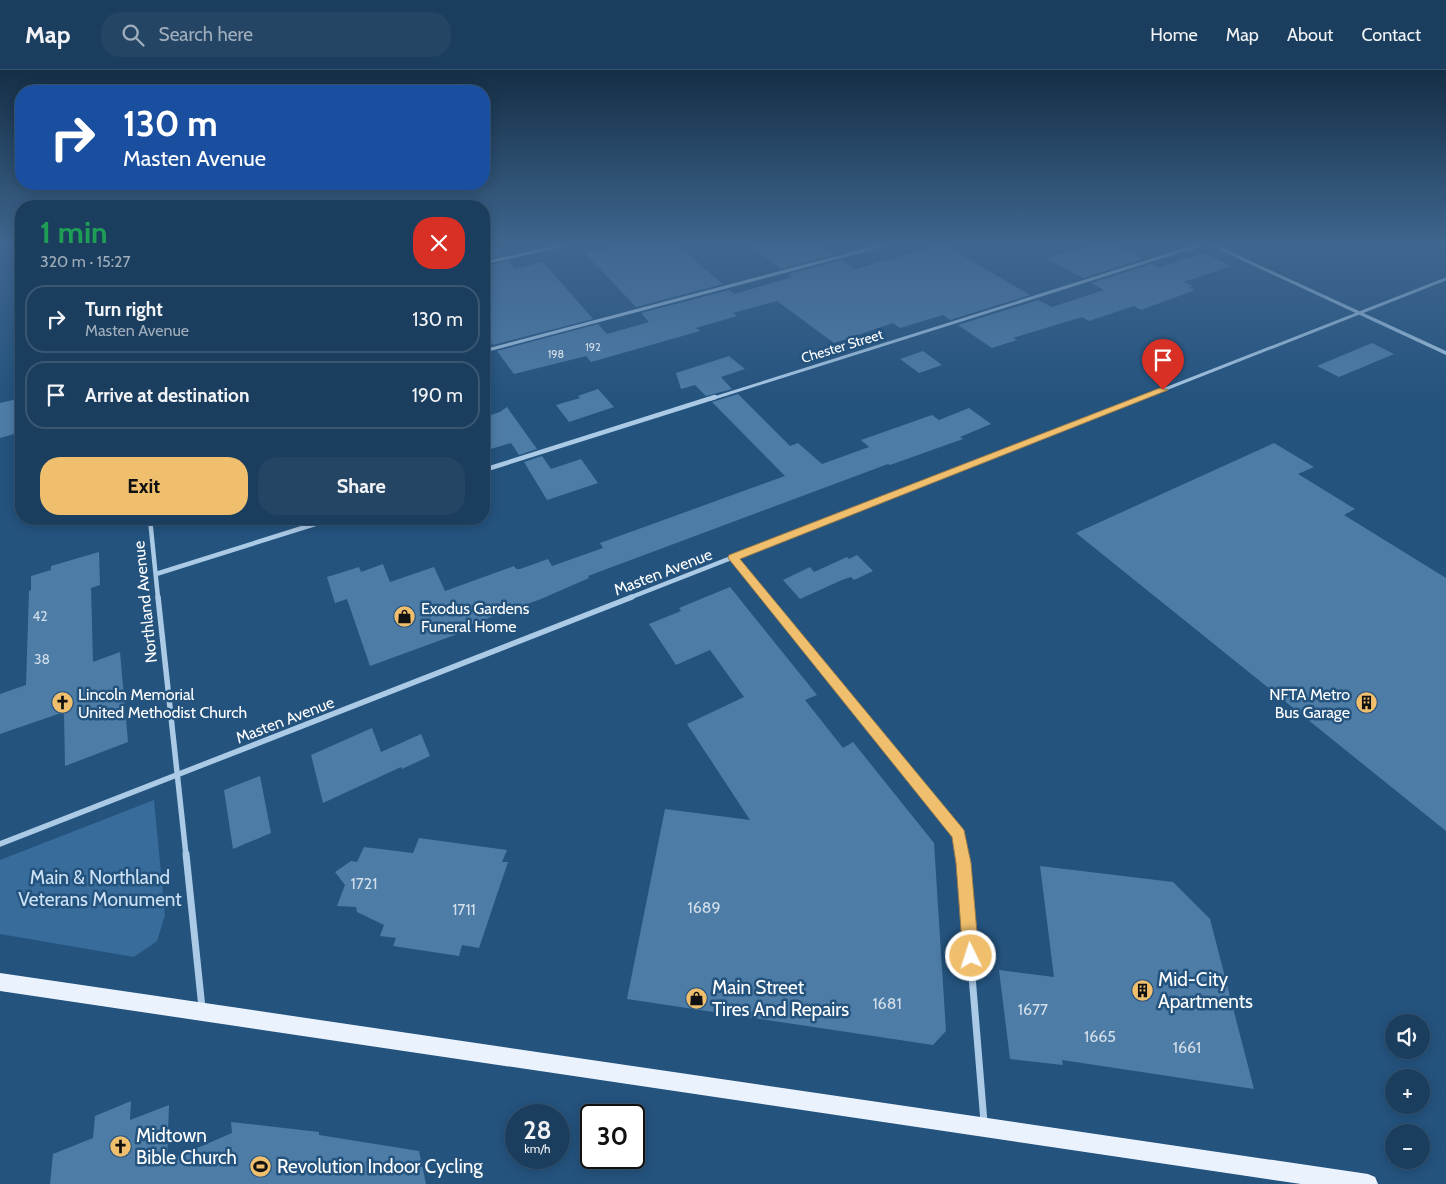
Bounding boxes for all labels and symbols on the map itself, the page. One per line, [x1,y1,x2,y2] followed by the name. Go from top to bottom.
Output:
[799,325,885,367] street label: Chester Street
[1142,339,1184,390] pin
[585,340,601,354] house number: 192
[548,347,564,361] house number: 198
[129,540,161,664] street label: Northland Avenue
[611,544,715,600] street label: Masten Avenue
[421,599,530,636] place label: Exodus Gardens Funeral Home
[393,605,417,629] shop icon: Exodus Gardens Funeral Home
[32,607,48,625] house number: 42
[34,650,50,668] house number: 38
[78,685,247,722] place label: Lincoln Memorial United Methodist Church
[1269,685,1350,722] place label: NFTA Metro Bus Garage
[50,691,74,715] church icon: Lincoln Memorial United Methodist Church
[1354,691,1378,715] building icon: NFTA Metro Bus Garage
[233,692,337,748] street label: Masten Avenue
[18,866,182,911] park label: Main & Northland Veterans Monument
[351,874,377,893] house number: 1721
[687,898,721,917] house number: 1689
[452,900,476,919] house number: 1711
[944,929,996,981] position arrow
[1158,968,1253,1013] place label: Mid-City Apartments
[712,976,849,1021] place label: Main Street Tires And Repairs
[1130,978,1154,1002] building icon: Mid-City Apartments
[684,986,708,1010] shop icon: Main Street Tires And Repairs
[872,994,902,1013] house number: 1681
[1018,1000,1048,1019] house number: 1677
[1084,1027,1116,1046] house number: 1665
[1173,1038,1201,1057] house number: 1661
[580,1104,645,1169] speed limit sign: 30
[136,1124,237,1169] place label: Midtown Bible Church
[108,1134,132,1158] church icon: Midtown Bible Church
[249,1154,273,1178] sports icon: Revolution Indoor Cycling
[277,1155,483,1178] place label: Revolution Indoor Cycling

